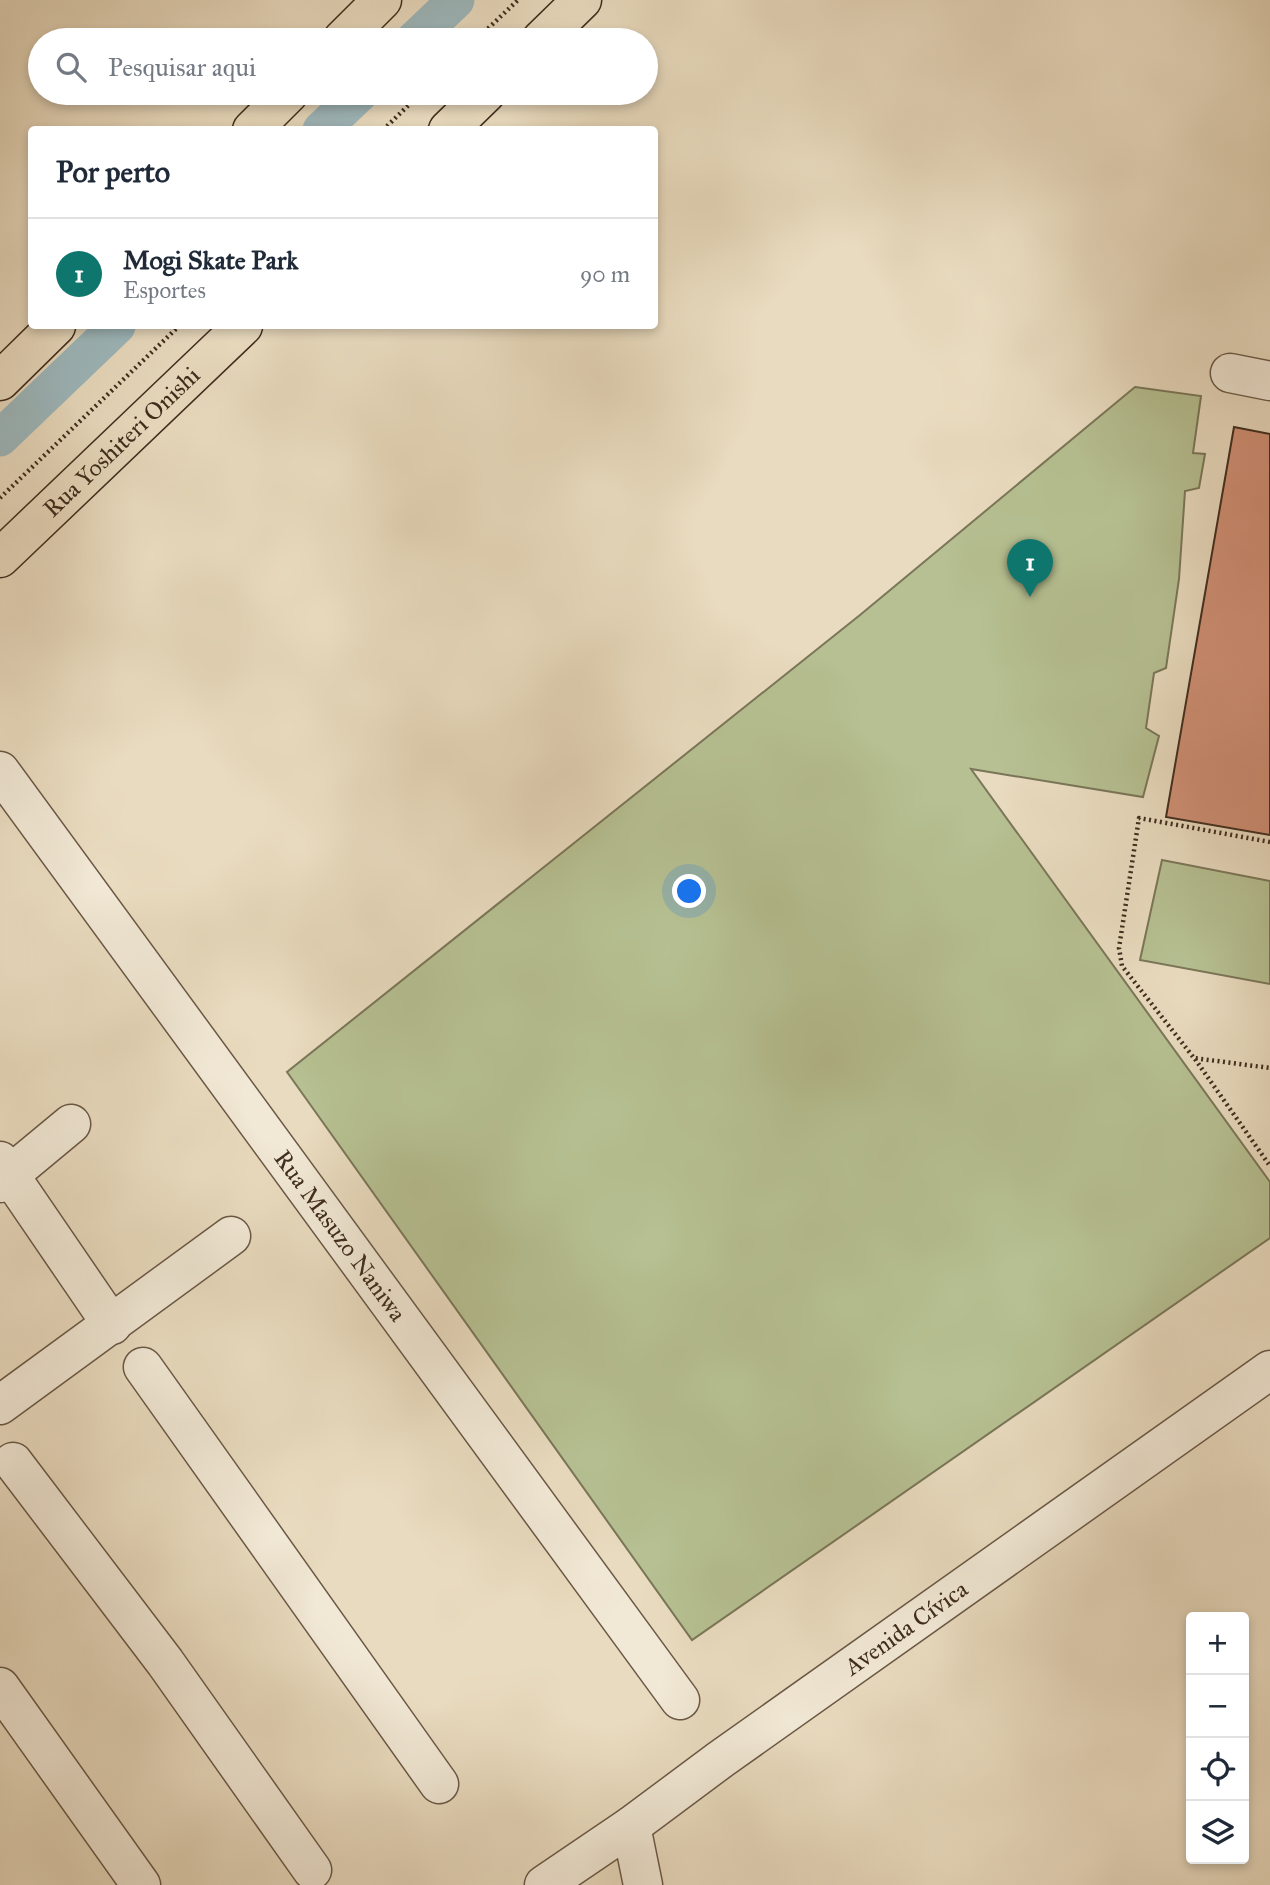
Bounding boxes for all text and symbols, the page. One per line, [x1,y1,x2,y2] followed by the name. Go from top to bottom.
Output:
[28,28,658,105] search box
[52,48,90,86] icon: search
[108,51,256,83] text: Pesquisar aqui
[56,154,170,190] text: Por perto
[123,244,298,276] text: Mogi Skate Park
[74,260,84,288] text: 1
[580,260,630,288] text: 90 m
[123,276,206,304] text: Esportes
[37,360,206,524] street label: Rua Yoshiteri Onishi
[1007,539,1053,597] pin: 1
[672,874,706,908] your location
[268,1144,413,1328] street label: Rua Masuzo Naniwa
[838,1573,974,1683] street label: Avenida Cívica
[1186,1612,1249,1864] map controls
[1186,1612,1249,1675] button: +
[1186,1675,1249,1738] button: −
[1186,1738,1249,1801] button: locate
[1186,1801,1249,1864] button: layers

